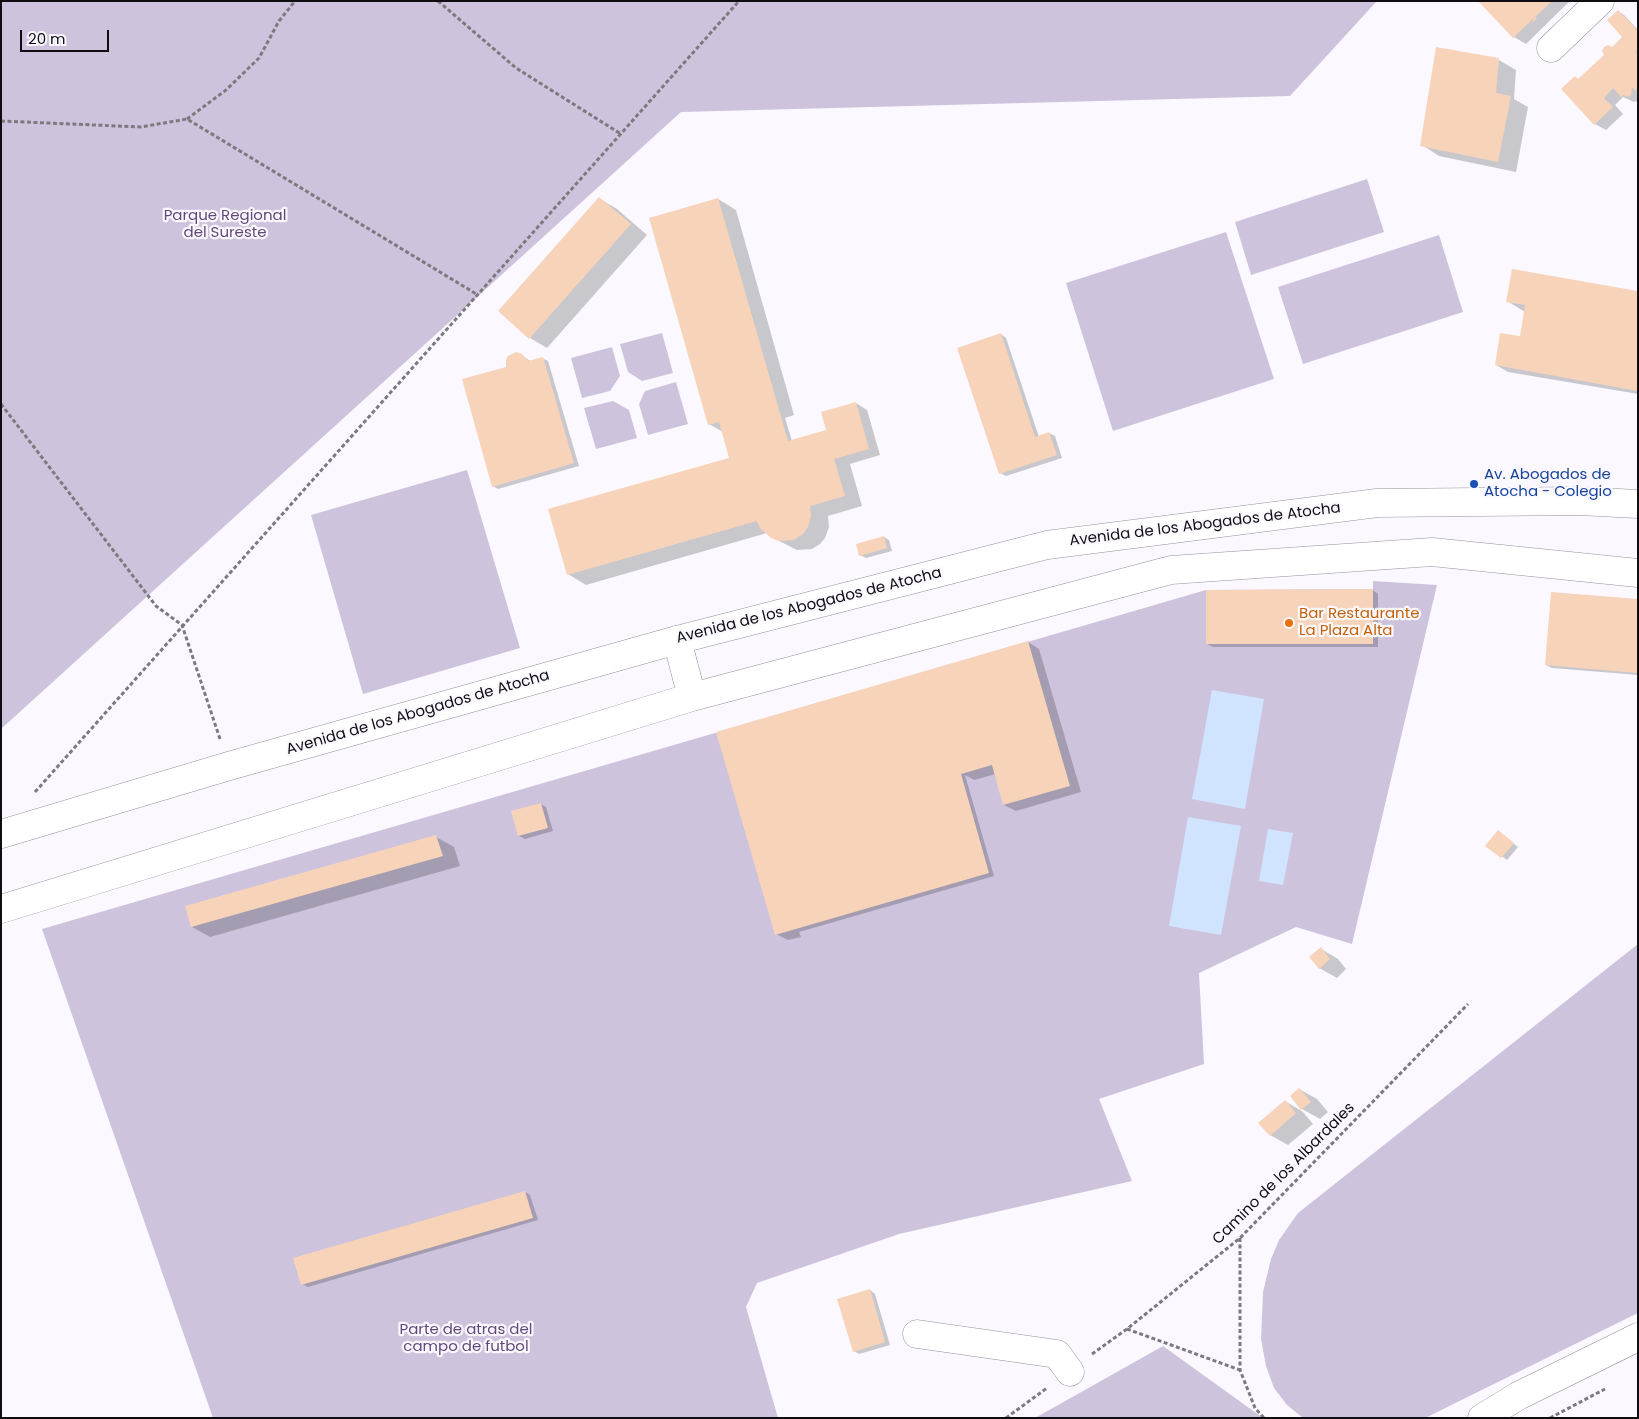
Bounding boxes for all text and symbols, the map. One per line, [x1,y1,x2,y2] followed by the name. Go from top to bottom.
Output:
[22,20,111,52] scale bar
[28,28,66,49] text: 20 m
[164,207,286,242] park label: Parque Regional del Sureste
[1484,466,1612,501] place label: Av. Abogados de Atocha - Colegio
[1468,478,1480,490] marker: Av. Abogados de Atocha - Colegio
[1068,499,1342,551] street label: Avenida de los Abogados de Atocha
[674,564,944,648] street label: Avenida de los Abogados de Atocha
[1299,605,1419,640] place label: Bar Restaurante La Plaza Alta
[1283,617,1295,629] marker: Bar Restaurante La Plaza Alta
[284,667,552,759] street label: Avenida de los Abogados de Atocha
[1209,1099,1359,1249] street label: Camino de los Albardales
[400,1321,532,1356] park label: Parte de atras del campo de futbol

